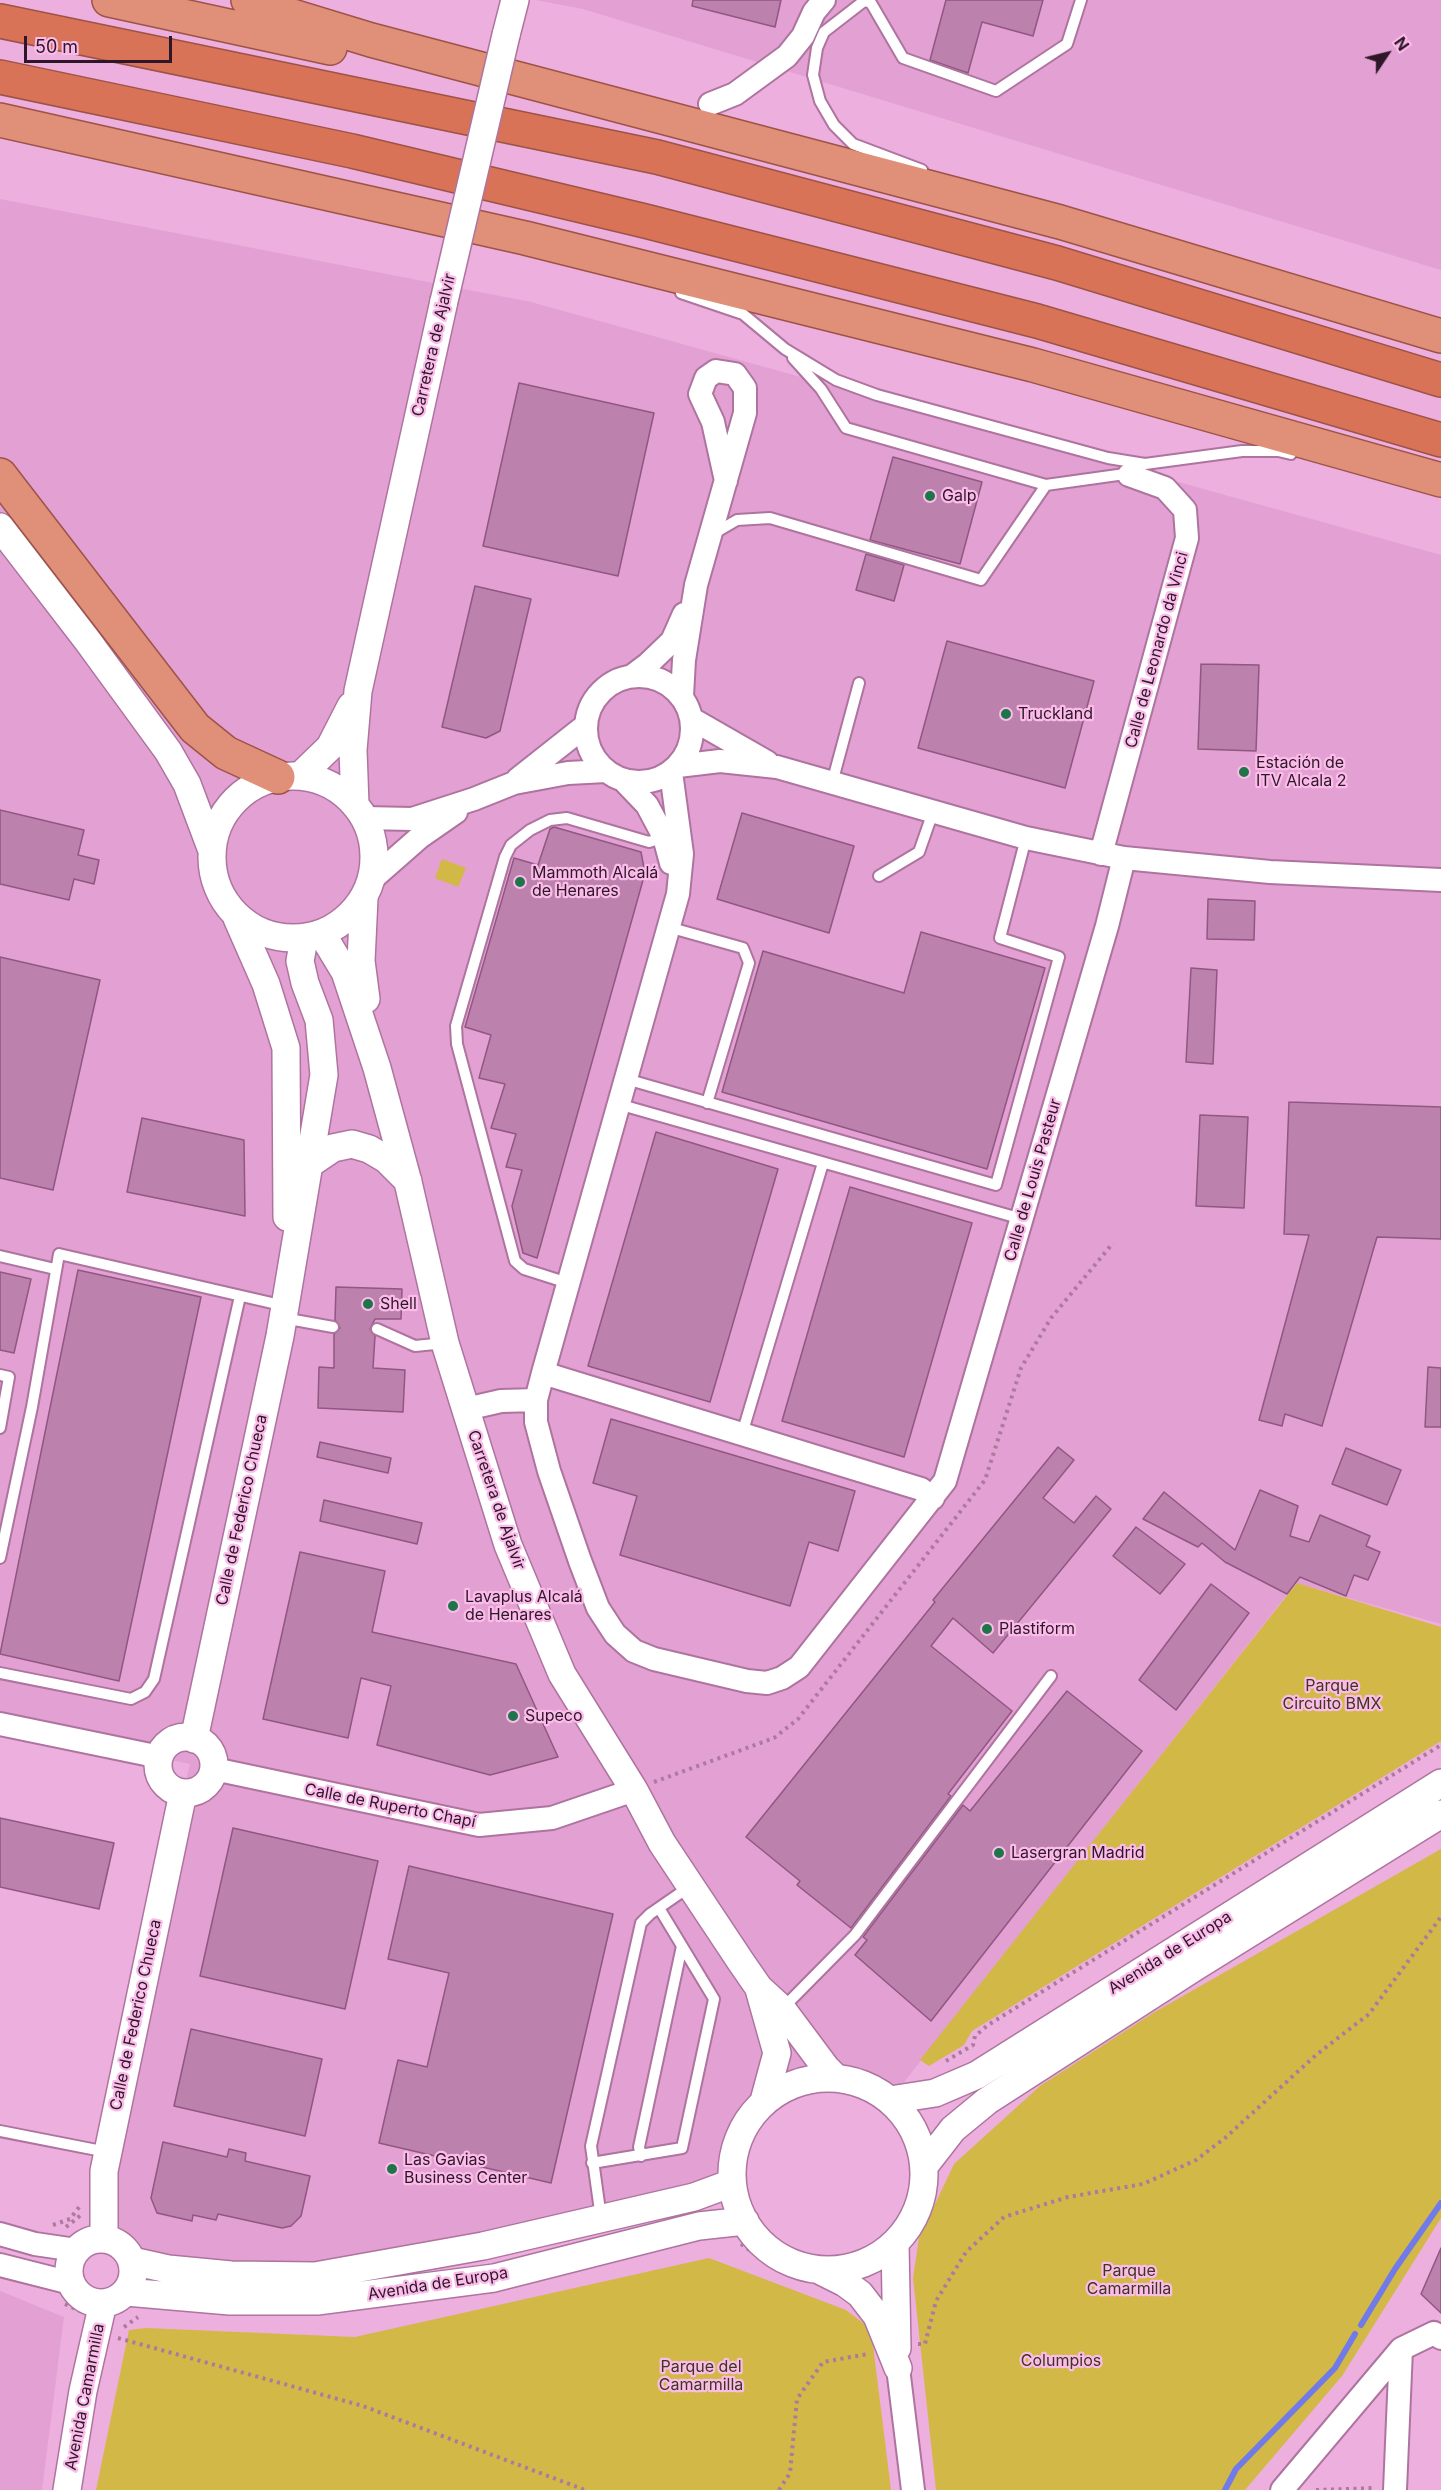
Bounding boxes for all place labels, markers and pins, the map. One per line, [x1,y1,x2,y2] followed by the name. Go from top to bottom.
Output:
[942,486,977,506] place label: Galp
[923,489,937,503] marker: Galp
[1018,704,1093,724] place label: Truckland
[999,707,1013,721] marker: Truckland
[1256,753,1346,791] place label: Estación de ITV Alcala 2
[1237,765,1251,779] marker: Estación de ITV Alcala 2
[532,863,658,901] place label: Mammoth Alcalá de Henares
[513,875,527,889] marker: Mammoth Alcalá de Henares
[380,1294,417,1314] place label: Shell
[361,1297,375,1311] marker: Shell
[465,1587,583,1625] place label: Lavaplus Alcalá de Henares
[446,1599,460,1613] marker: Lavaplus Alcalá de Henares
[999,1619,1075,1639] place label: Plastiform
[980,1622,994,1636] marker: Plastiform
[525,1706,583,1726] place label: Supeco
[506,1709,520,1723] marker: Supeco
[1011,1843,1145,1863] place label: Lasergran Madrid
[992,1846,1006,1860] marker: Lasergran Madrid
[404,2150,527,2188] place label: Las Gavias Business Center
[385,2162,399,2176] marker: Las Gavias Business Center

